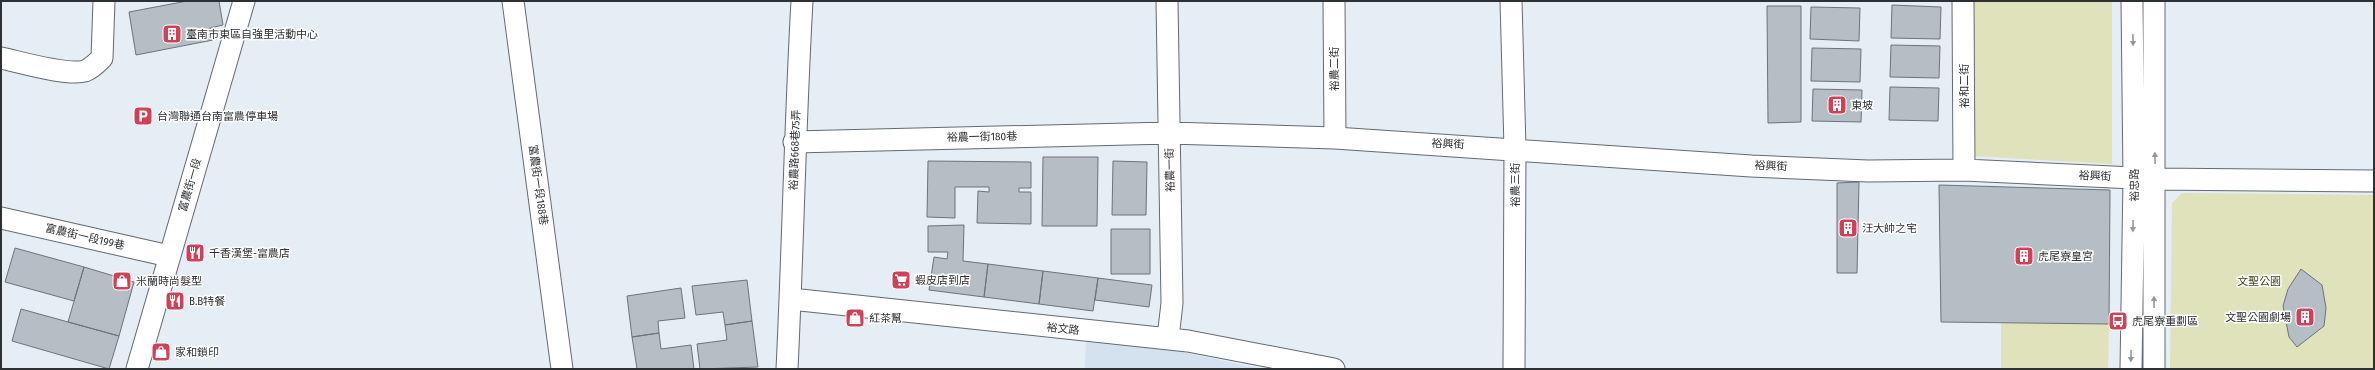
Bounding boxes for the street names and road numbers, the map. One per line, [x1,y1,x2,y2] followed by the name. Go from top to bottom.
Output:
[1328,47,1341,91] street label: 裕農二街
[1958,64,1971,108] street label: 裕和二街
[787,109,803,191] street label: 裕農路668巷75弄
[947,130,1017,144] street label: 裕農一街180巷
[1431,137,1465,151] street label: 裕興街
[526,144,550,226] street label: 富農街一段188巷
[1163,148,1177,192] street label: 裕農一街
[176,157,204,213] street label: 富農街一段
[1754,159,1788,173] street label: 裕興街
[1509,163,1522,207] street label: 裕農三街
[2078,169,2112,183] street label: 裕興街
[2128,169,2141,202] street label: 裕忠路
[44,222,126,252] street label: 富農街一段199巷
[1046,321,1080,337] street label: 裕文路

